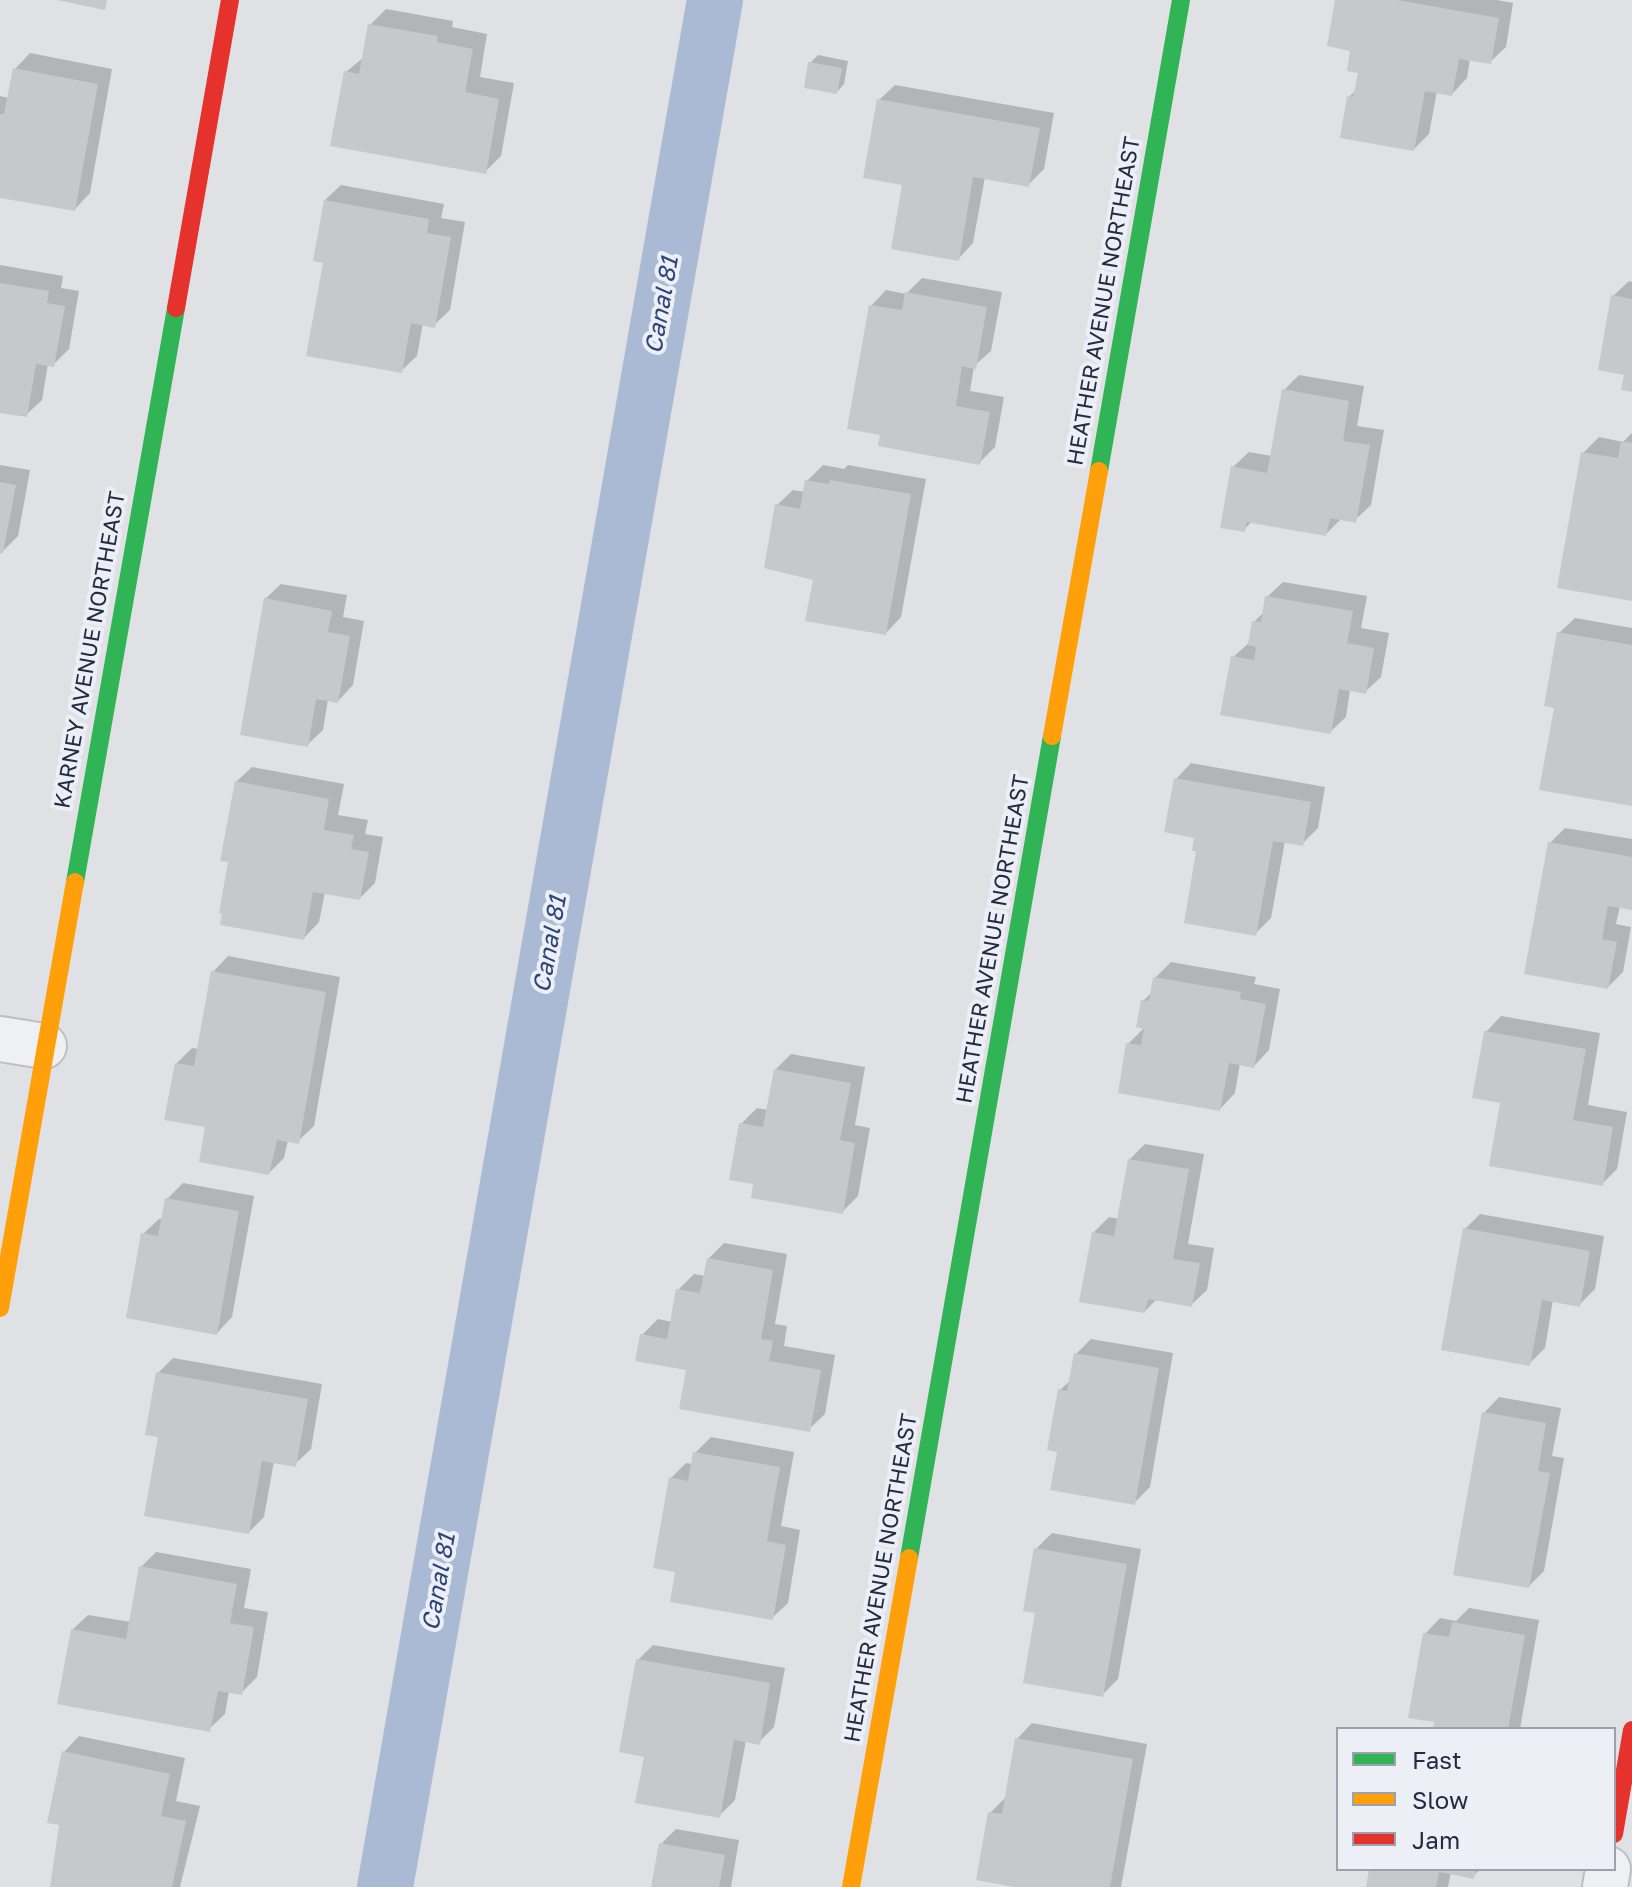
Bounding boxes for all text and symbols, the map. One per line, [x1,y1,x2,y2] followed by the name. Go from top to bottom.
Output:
[1062,134,1146,468] street label: HEATHER AVENUE NORTHEAST
[639,254,685,356] water label: Canal 81
[49,489,131,811] street label: KARNEY AVENUE NORTHEAST
[951,772,1035,1106] street label: HEATHER AVENUE NORTHEAST
[527,893,573,995] water label: Canal 81
[839,1411,923,1745] street label: HEATHER AVENUE NORTHEAST
[416,1531,462,1633] water label: Canal 81
[1336,1727,1616,1871] legend
[1412,1745,1462,1774] text: Fast
[1412,1785,1468,1814] text: Slow
[1412,1825,1460,1854] text: Jam

